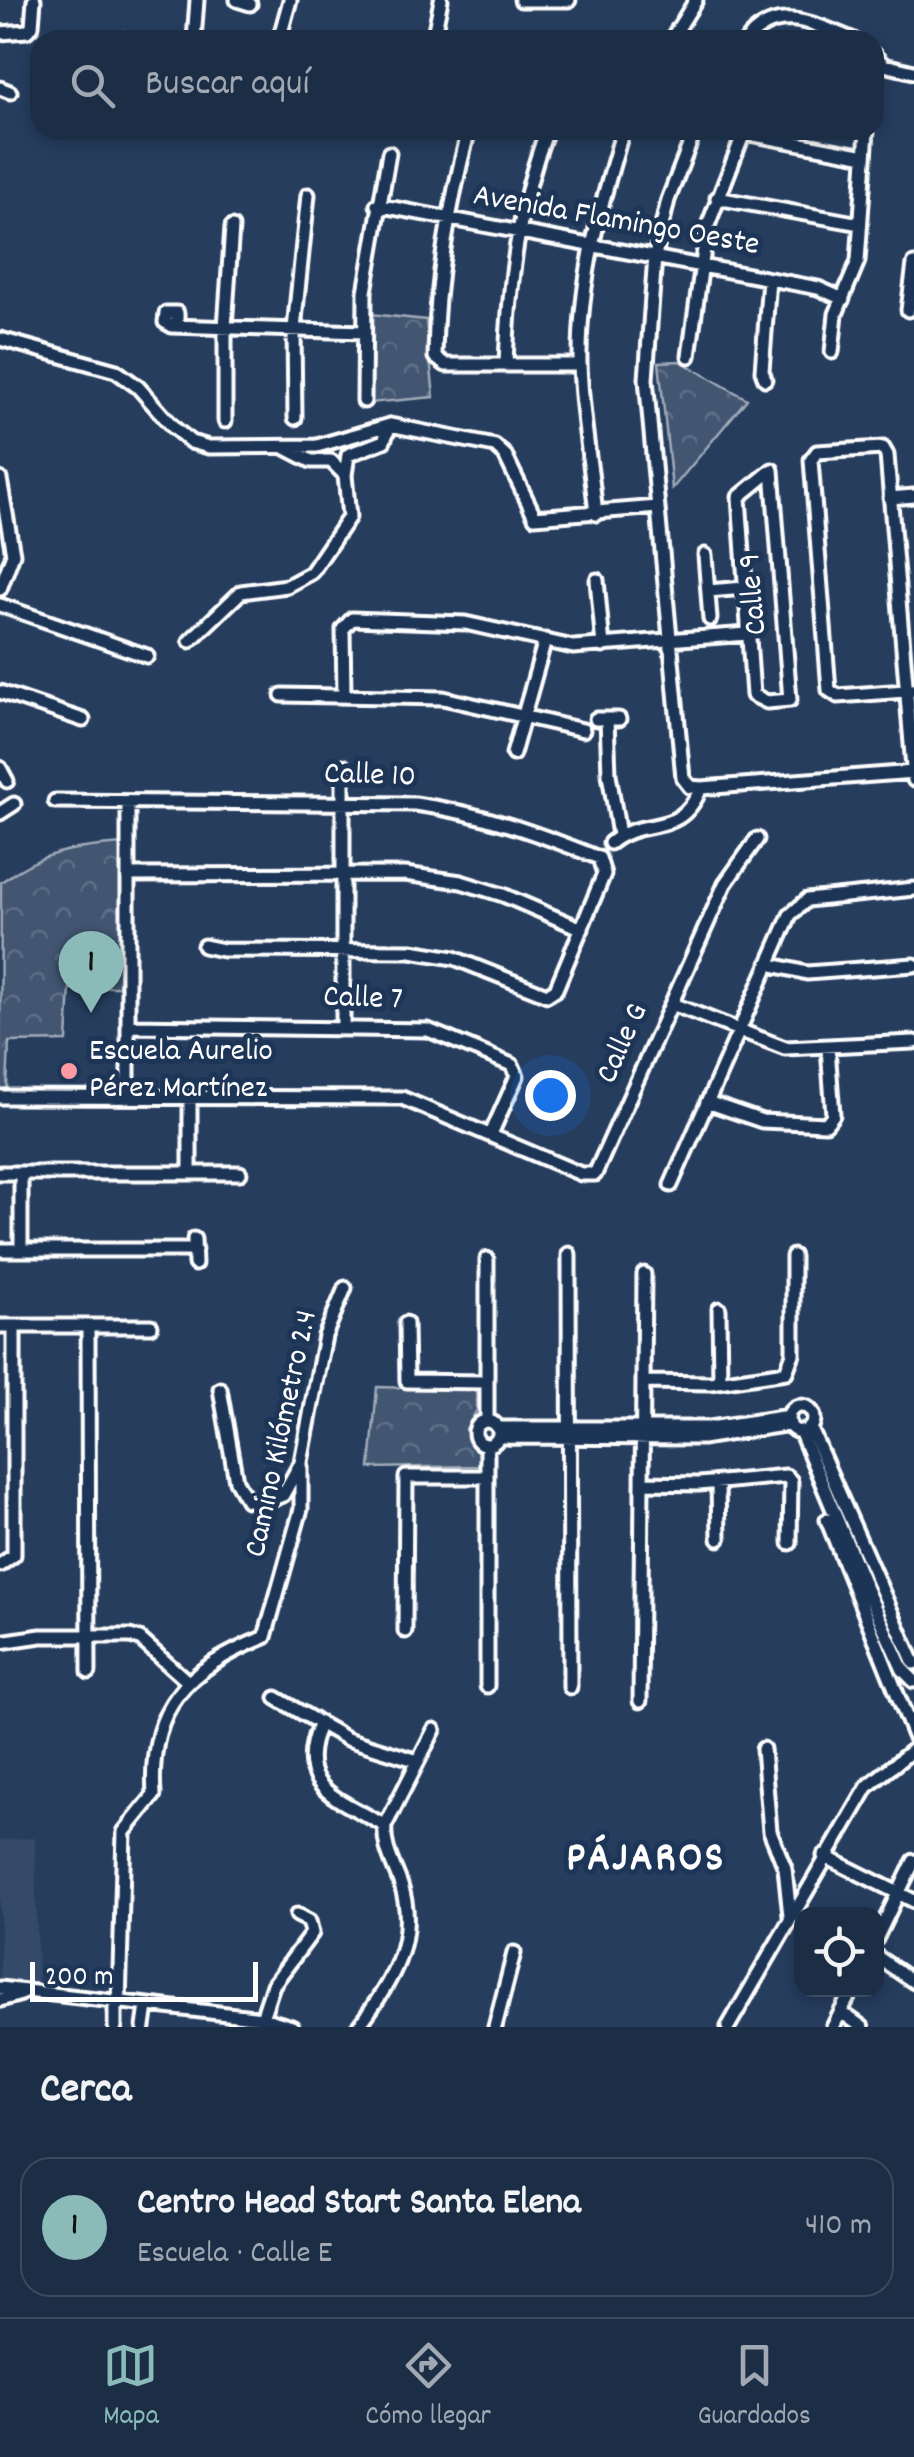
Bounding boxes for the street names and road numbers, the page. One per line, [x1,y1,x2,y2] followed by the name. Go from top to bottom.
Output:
[469,174,763,270] street label: Avenida Flamingo Oeste
[729,551,781,637] street label: Calle 9
[323,752,417,802] street label: Calle 10
[322,976,404,1024] street label: Calle 7
[586,996,662,1092] street label: Calle G
[234,1306,332,1562] street label: Camino Kilómetro 2.4

